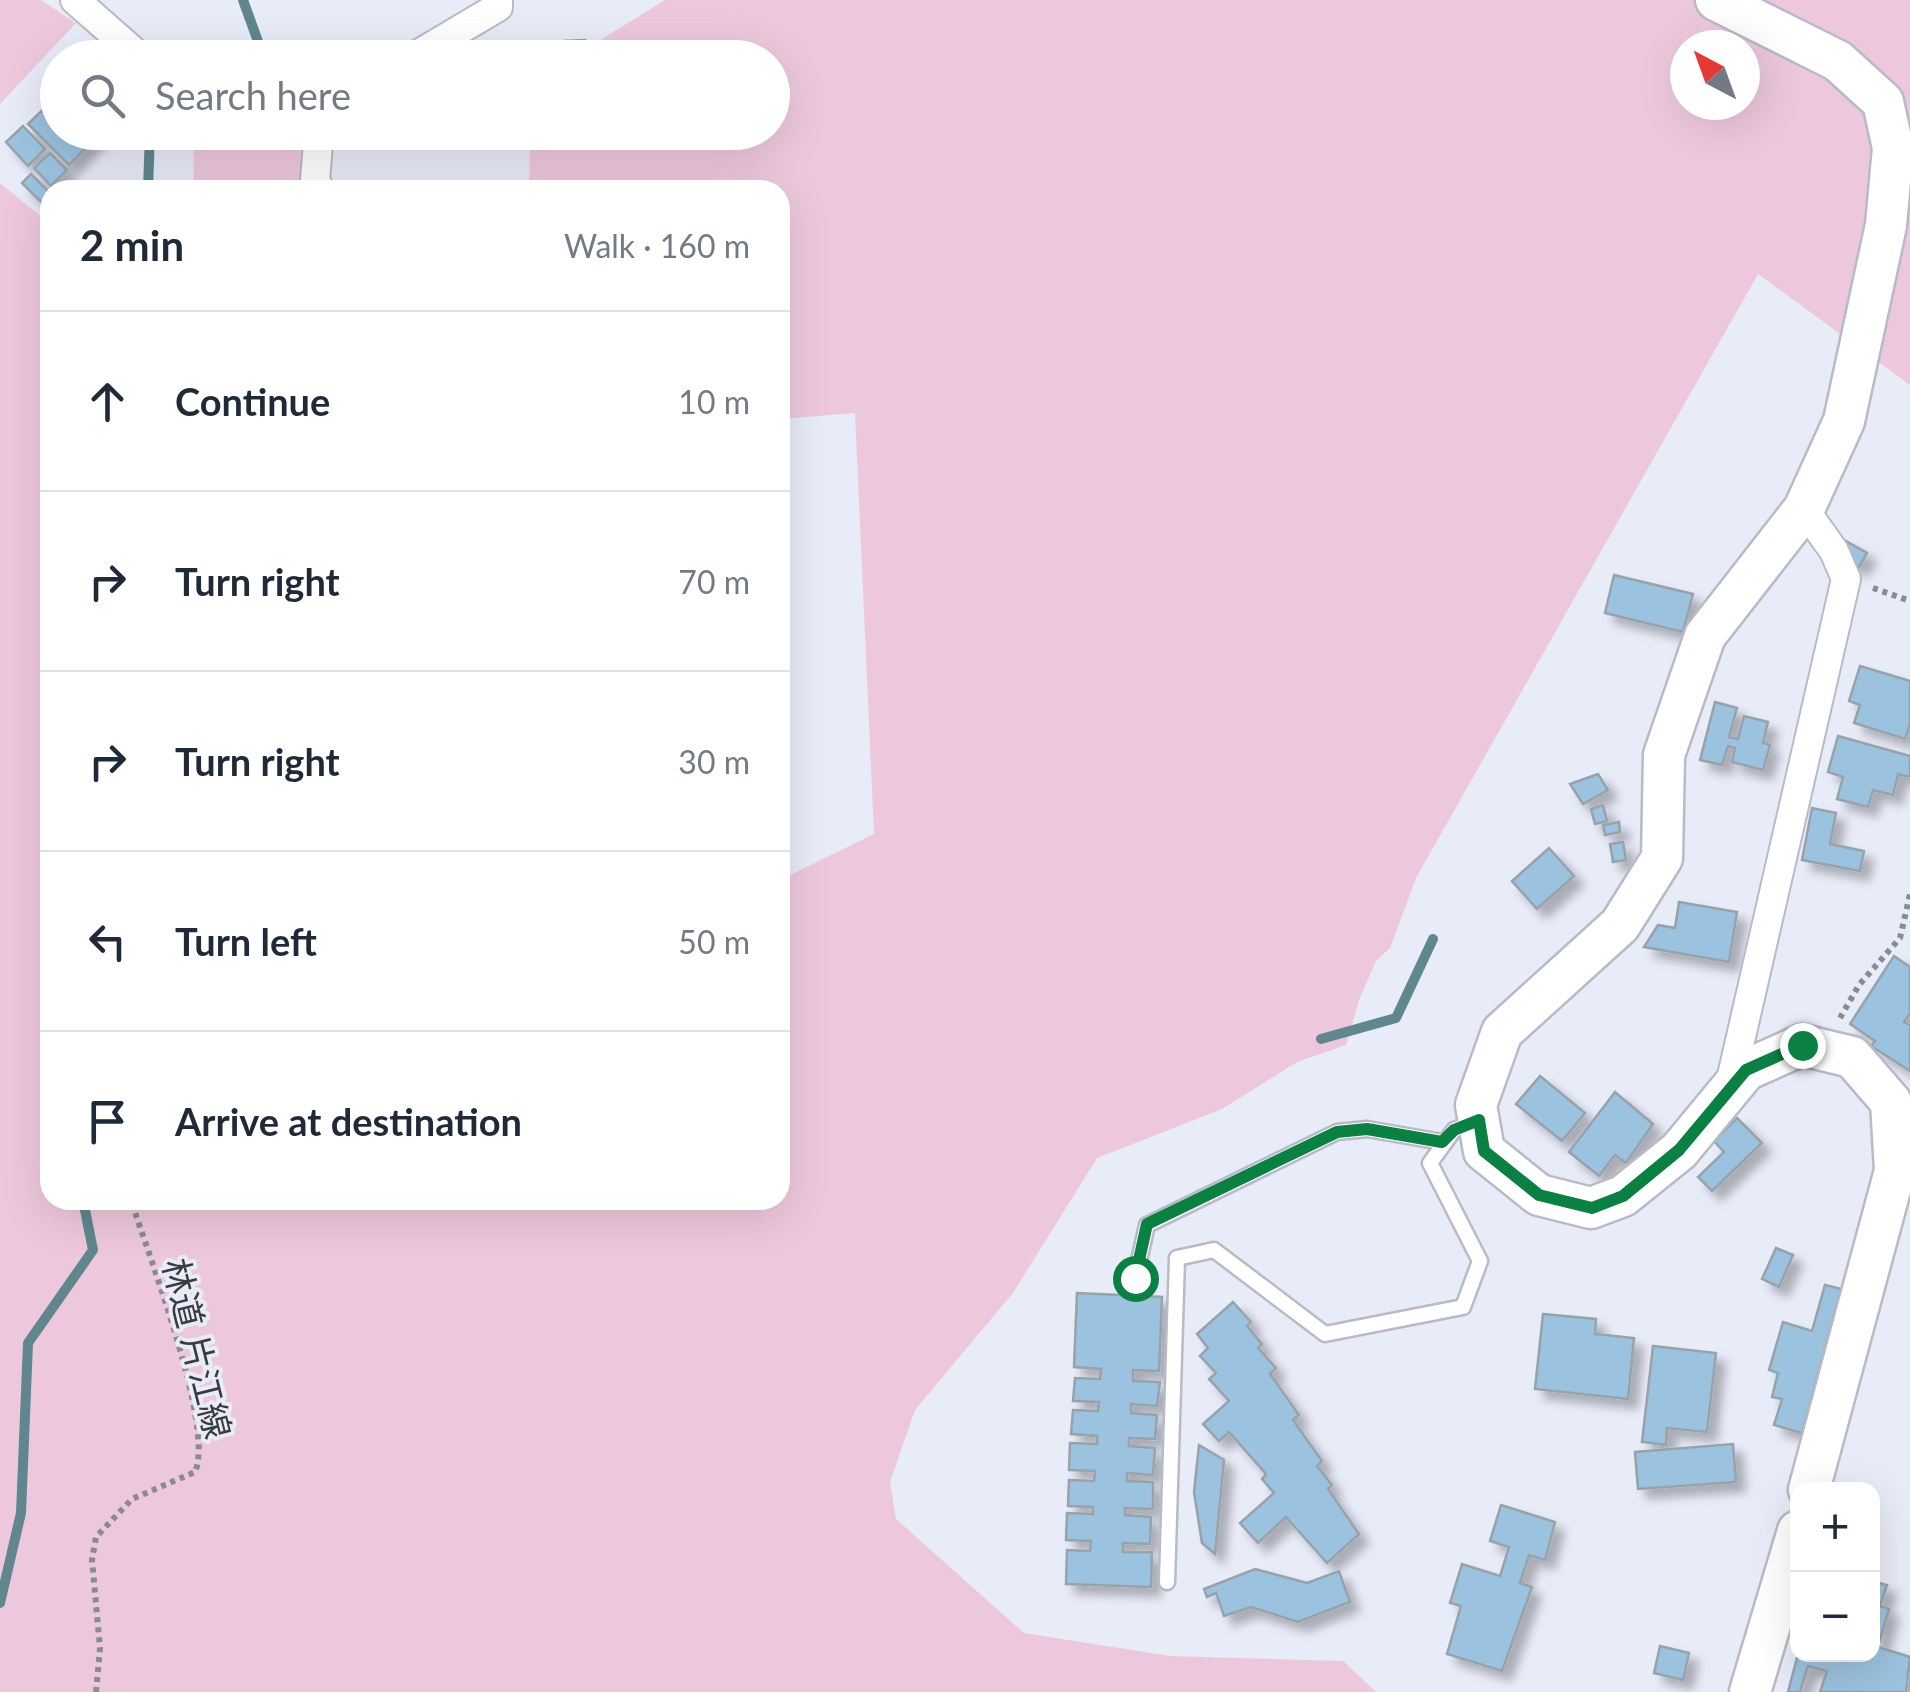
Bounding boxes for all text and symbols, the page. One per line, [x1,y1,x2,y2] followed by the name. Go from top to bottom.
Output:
[1670,30,1760,120] north arrow
[40,40,790,150] search box
[75,68,130,123] icon: search
[155,72,351,118] text: Search here
[80,220,184,270] text: 2 min
[564,226,750,265] text: Walk · 160 m
[80,374,135,429] icon: ahead
[175,378,330,424] text: Continue
[678,382,750,421] text: 10 m
[80,554,135,609] icon: right
[175,558,340,604] text: Turn right
[678,562,750,601] text: 70 m
[80,734,135,789] icon: right
[175,738,340,784] text: Turn right
[678,742,750,781] text: 30 m
[80,914,135,969] icon: left
[175,918,317,964] text: Turn left
[678,922,750,961] text: 50 m
[1780,1023,1826,1069] route end
[80,1094,135,1149] icon: arrive
[175,1098,522,1144] text: Arrive at destination
[155,1254,241,1442] street label: 林道 片江線
[1113,1256,1159,1302] route start
[1790,1482,1880,1662] map controls
[1790,1482,1880,1572] button: +
[1790,1572,1880,1662] button: −

